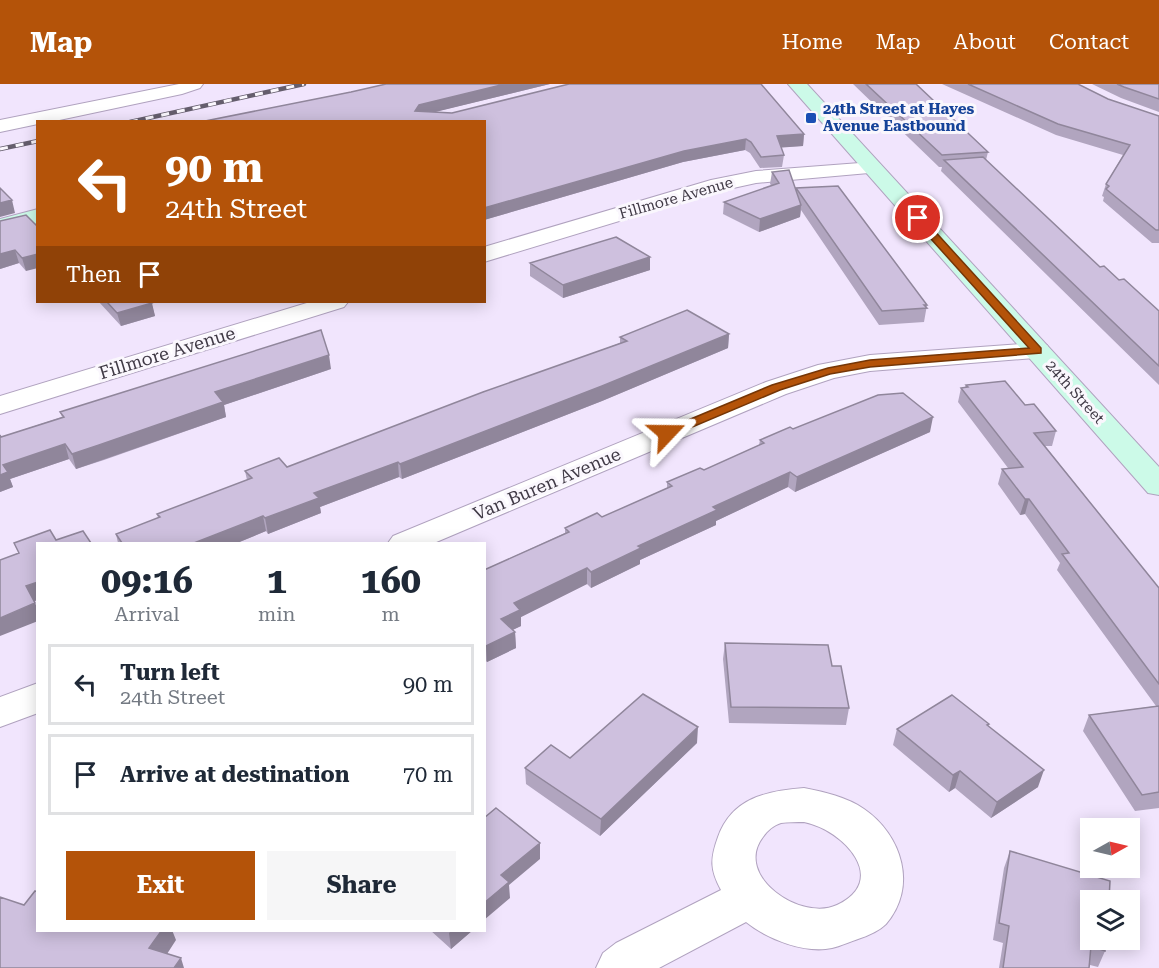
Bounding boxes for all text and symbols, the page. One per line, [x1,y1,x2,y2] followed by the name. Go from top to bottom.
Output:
[30,26,92,59] text: Map
[782,30,843,54] text: Home
[876,30,921,54] text: Map
[954,30,1016,54] text: About
[1049,30,1129,54] text: Contact
[823,100,975,135] place label: 24th Street at Hayes Avenue Eastbound
[804,111,818,125] marker: 24th Street at Hayes Avenue Eastbound
[165,143,263,192] text: 90 m
[66,144,144,222] icon: left
[617,173,735,223] street label: Fillmore Avenue
[892,192,943,243] pin
[165,193,307,225] text: 24th Street
[901,201,934,234] icon: arrive
[133,258,166,291] icon: arrive
[66,262,121,287] text: Then
[96,322,238,383] street label: Fillmore Avenue
[1042,357,1108,428] street label: 24th Street
[635,401,699,465] position arrow
[470,443,624,524] street label: Van Buren Avenue
[101,560,193,602] text: 09:16
[267,560,287,602] text: 1
[361,560,421,602] text: 160
[114,602,179,626] text: Arrival
[258,602,295,626] text: min
[382,602,400,626] text: m
[120,660,220,685] text: Turn left
[69,668,102,701] icon: left
[403,672,453,697] text: 90 m
[120,685,225,709] text: 24th Street
[69,758,102,791] icon: arrive
[120,762,349,787] text: Arrive at destination
[403,762,453,787] text: 70 m
[1080,818,1140,878] north arrow
[1080,818,1140,950] map controls
[66,851,255,920] button: Exit
[267,851,456,920] button: Share
[1080,890,1140,950] button: layers

